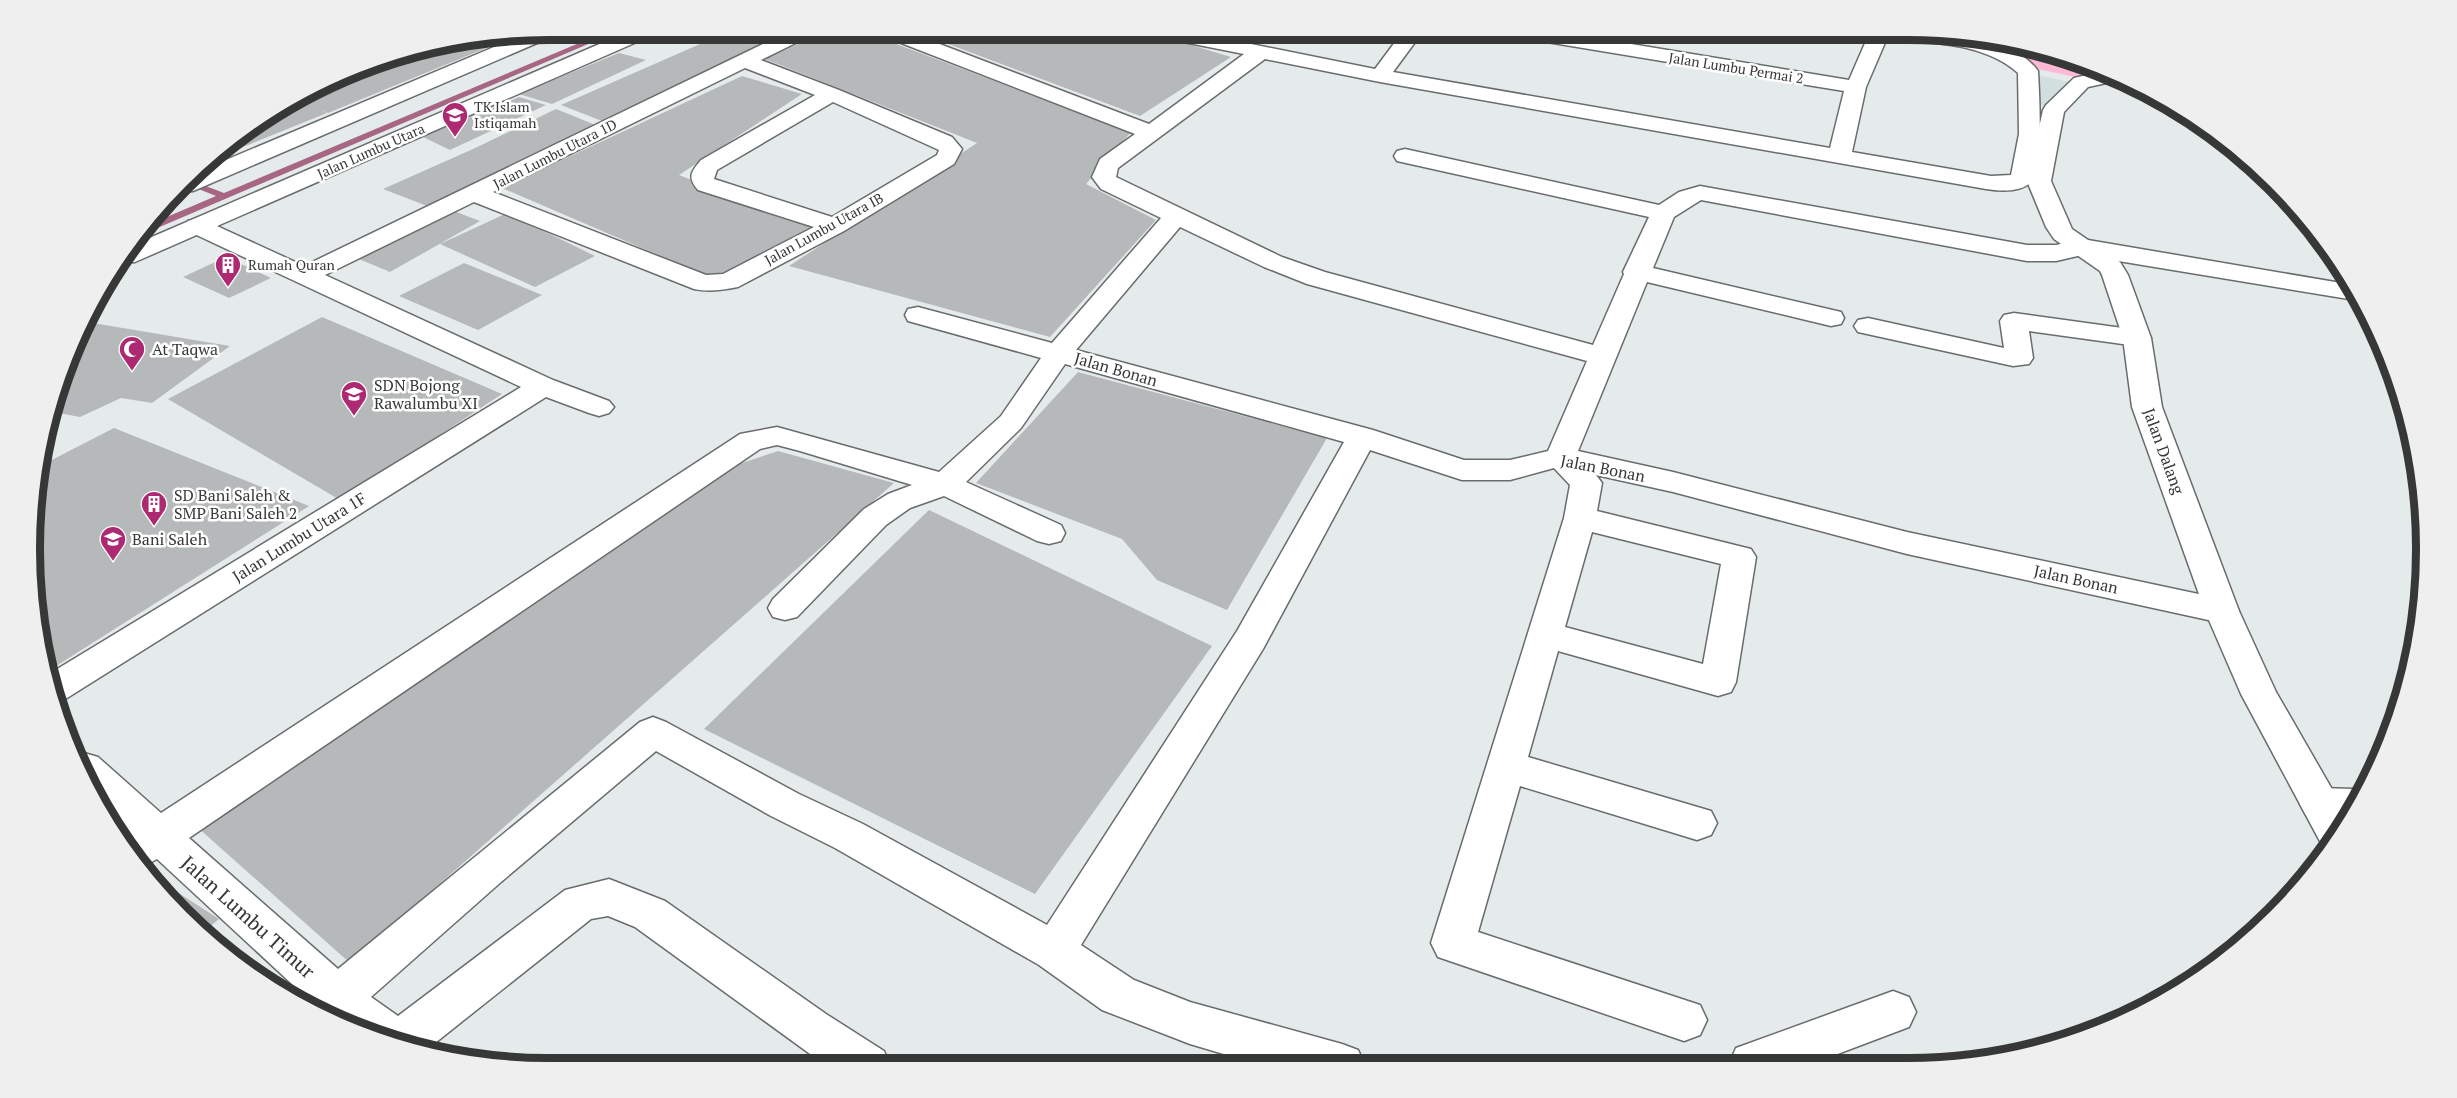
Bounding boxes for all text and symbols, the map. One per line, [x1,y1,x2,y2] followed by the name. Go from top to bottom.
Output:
[1667,47,1805,88] street label: Jalan Lumbu Permai 2
[474,97,537,132] place label: TK Islam Istiqamah
[440,100,470,138] school or university icon: TK Islam Istiqamah
[490,114,620,193] street label: Jalan Lumbu Utara 1D
[314,118,428,183] street label: Jalan Lumbu Utara
[761,188,886,269] street label: Jalan Lumbu Utara IB
[213,250,243,288] building icon: Rumah Quran
[248,255,336,274] place label: Rumah Quran
[117,334,147,372] mosque icon: At Taqwa
[152,338,218,360] place label: At Taqwa
[1072,347,1161,392] street label: Jalan Bonan
[374,374,478,414] place label: SDN Bojong Rawalumbu XI
[339,379,369,417] school or university icon: SDN Bojong Rawalumbu XI
[2138,405,2190,498] street label: Jalan Dalang
[1559,449,1648,487] street label: Jalan Bonan
[174,484,297,524] place label: SD Bani Saleh & SMP Bani Saleh 2
[228,487,370,587] street label: Jalan Lumbu Utara 1F
[139,489,169,527] building icon: SD Bani Saleh & SMP Bani Saleh 2
[98,524,128,562] school or university icon: Bani Saleh
[132,528,208,550] place label: Bani Saleh
[2032,559,2121,599] street label: Jalan Bonan
[176,849,321,984] street label: Jalan Lumbu Timur

